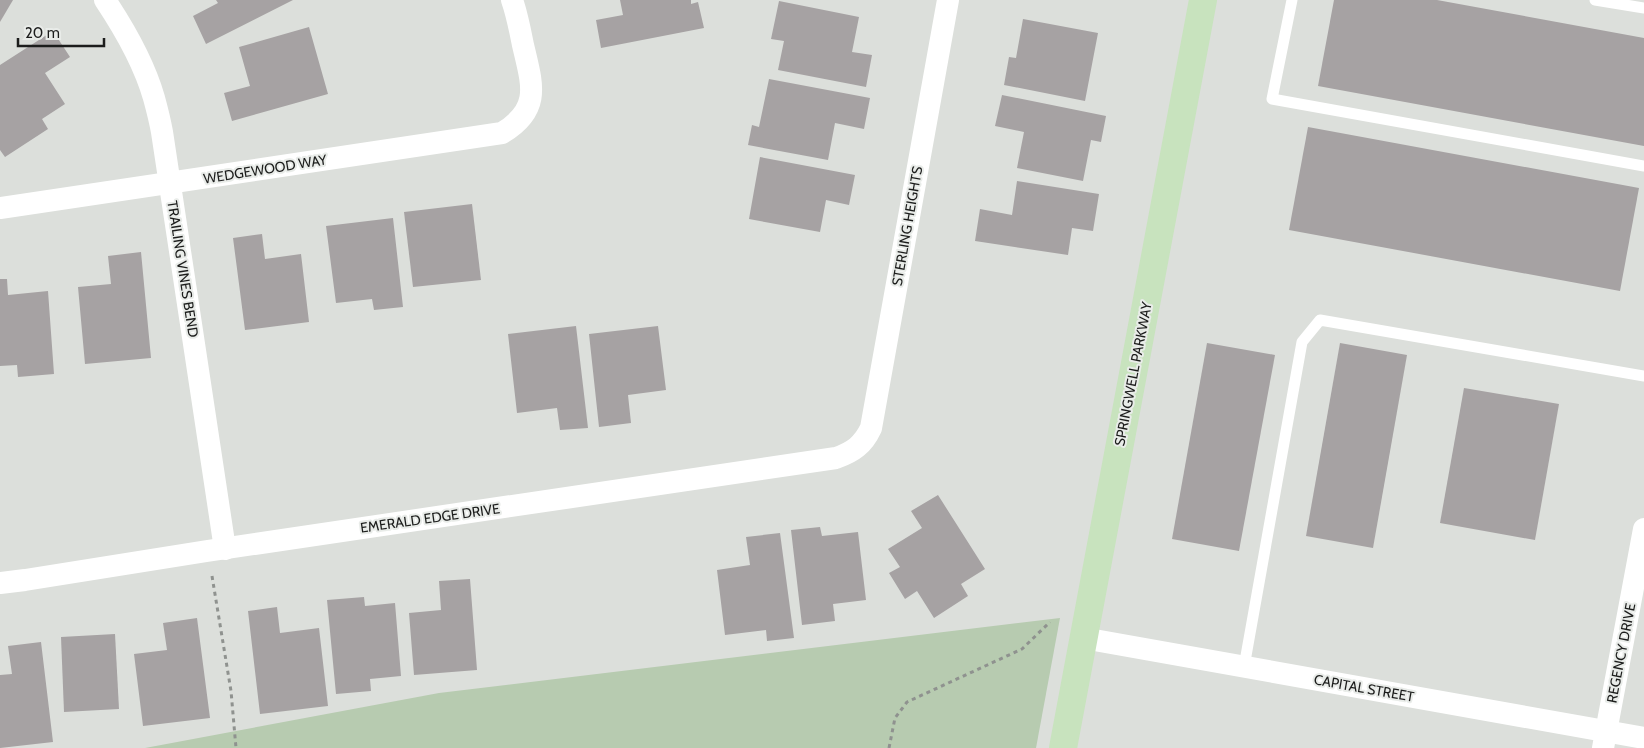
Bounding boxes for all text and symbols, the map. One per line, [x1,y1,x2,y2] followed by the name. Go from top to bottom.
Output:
[18,15,104,47] scale bar
[25,24,60,42] text: 20 m
[202,150,329,188] street label: WEDGEWOOD WAY
[888,165,926,287] street label: STERLING HEIGHTS
[163,199,203,339] street label: TRAILING VINES BEND
[1110,299,1156,448] street label: SPRINGWELL PARKWAY
[359,499,501,537] street label: EMERALD EDGE DRIVE
[1603,601,1640,704] street label: REGENCY DRIVE
[1313,670,1416,706] street label: CAPITAL STREET

